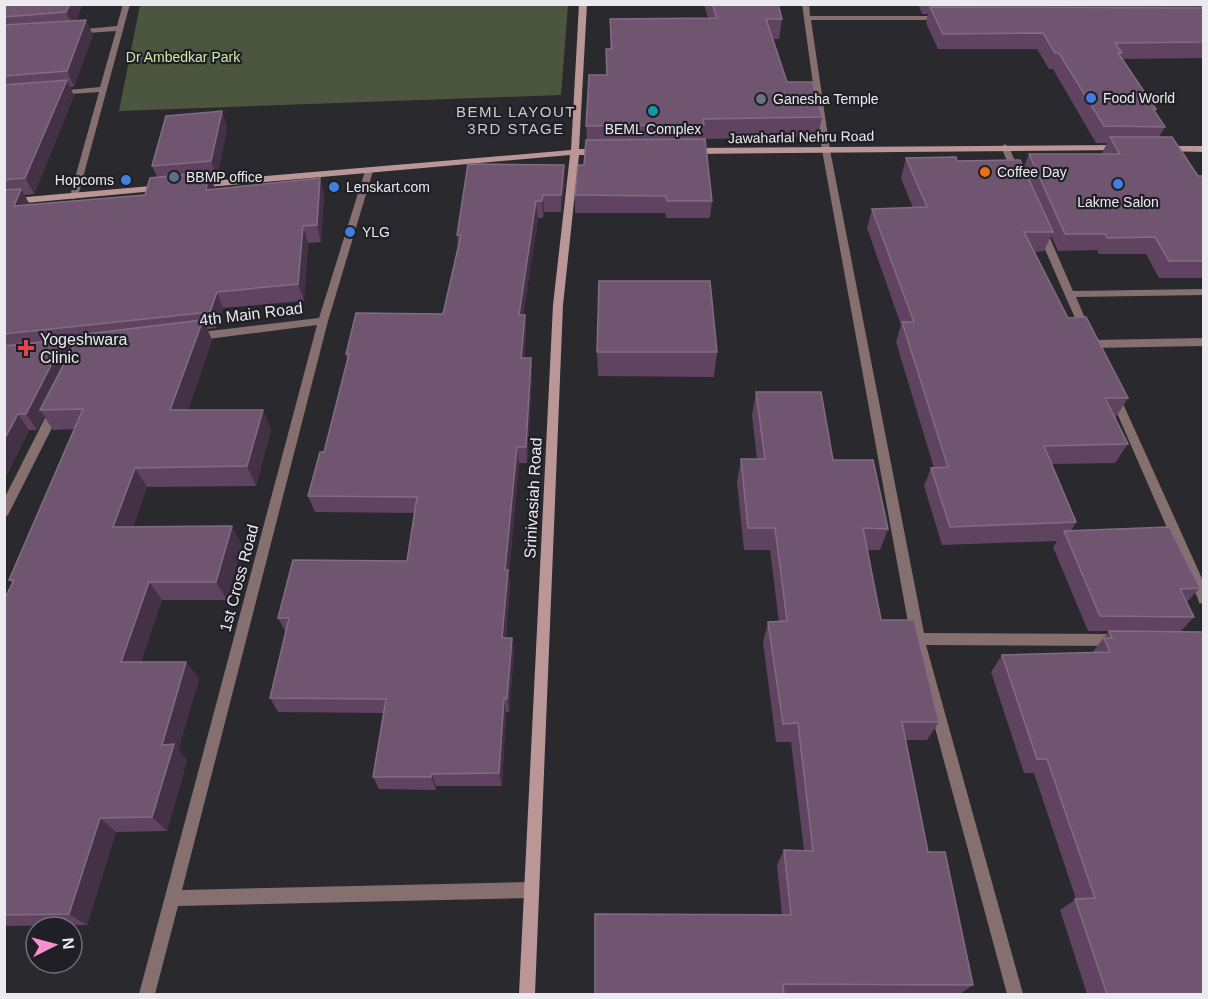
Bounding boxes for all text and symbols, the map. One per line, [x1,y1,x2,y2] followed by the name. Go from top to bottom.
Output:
[126,49,241,65] park label: Dr Ambedkar Park
[1103,90,1175,106] place label: Food World
[773,91,879,107] place label: Ganesha Temple
[1084,91,1098,105] marker: Food World
[754,92,768,106] marker: Ganesha Temple
[456,103,576,137] district label: BEML LAYOUT 3RD STAGE
[646,104,660,118] marker: BEML Complex
[605,121,701,137] place label: BEML Complex
[728,128,874,146] street label: Jawaharlal Nehru Road
[997,164,1067,180] place label: Coffee Day
[978,165,992,179] marker: Coffee Day
[186,169,263,185] place label: BBMP office
[167,170,181,184] marker: BBMP office
[55,172,114,188] place label: Hopcoms
[119,173,133,187] marker: Hopcoms
[1111,177,1125,191] marker: Lakme Salon
[346,179,430,195] place label: Lenskart.com
[327,180,341,194] marker: Lenskart.com
[1077,194,1159,210] place label: Lakme Salon
[362,224,390,240] place label: YLG
[343,225,357,239] marker: YLG
[198,299,304,329] street label: 4th Main Road
[40,331,128,366] place label: Yogeshwara Clinic
[17,339,35,357] marker: Yogeshwara Clinic
[521,437,545,559] street label: Srinivasiah Road
[217,523,261,633] street label: 1st Cross Road
[24,915,84,975] north arrow
[59,937,77,950] text: N

